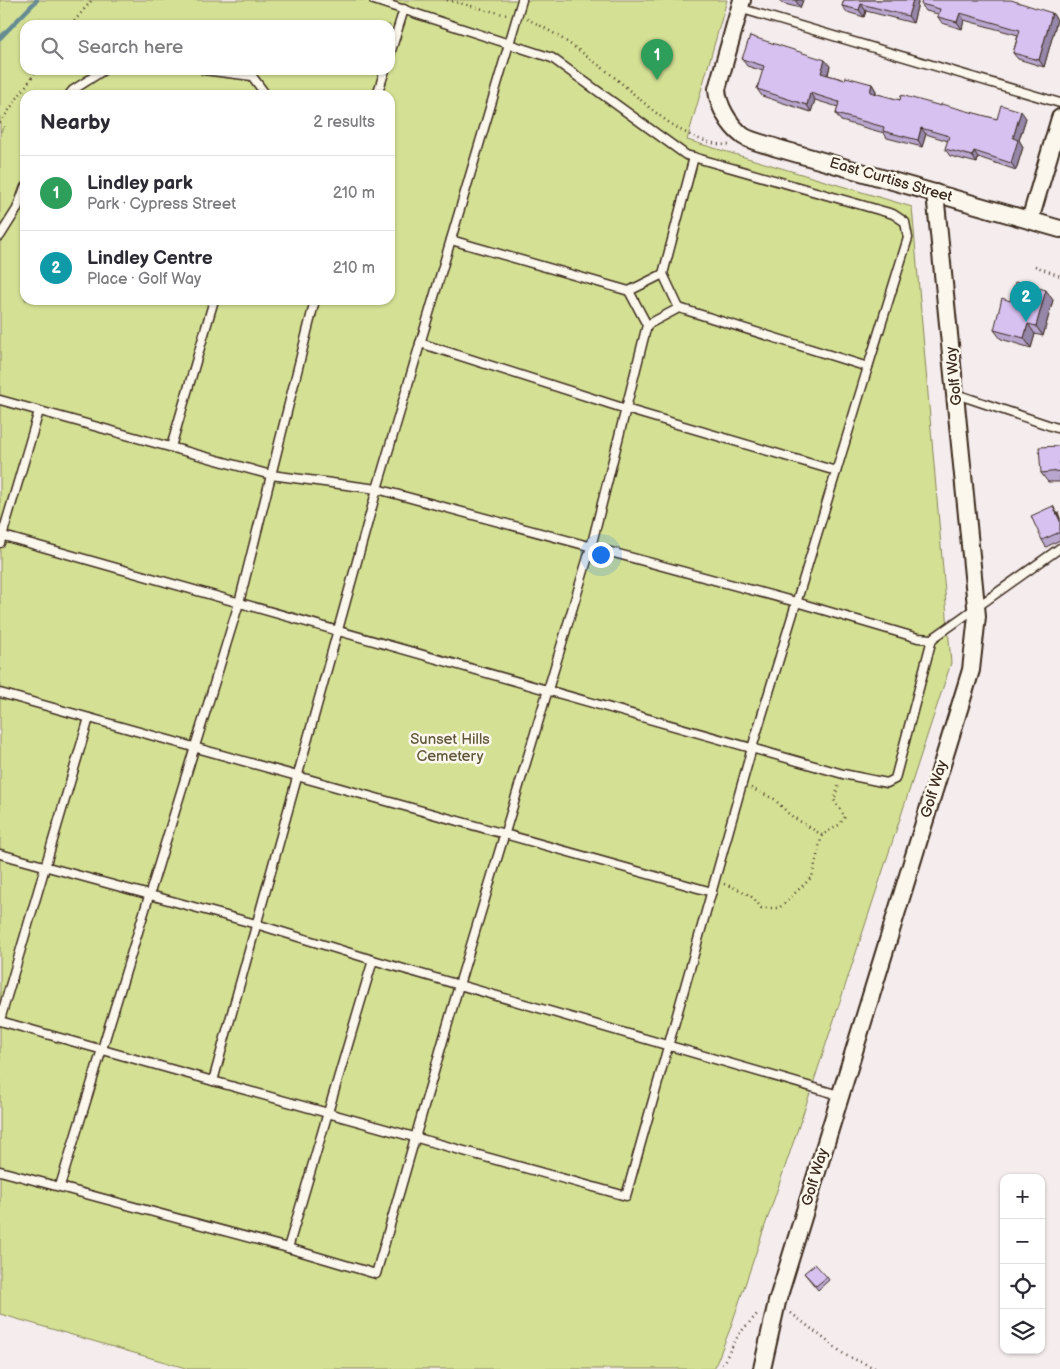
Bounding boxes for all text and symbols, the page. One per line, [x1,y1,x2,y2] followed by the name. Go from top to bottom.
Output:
[20,20,395,75] search box
[38,34,66,62] icon: search
[78,36,183,59] text: Search here
[641,39,673,80] pin: 1
[40,110,110,135] text: Nearby
[313,113,375,132] text: 2 results
[827,153,955,207] street label: East Curtiss Street
[87,172,193,195] text: Lindley park
[53,184,59,203] text: 1
[333,184,375,203] text: 210 m
[87,195,236,214] text: Park · Cypress Street
[87,247,213,270] text: Lindley Centre
[51,259,61,278] text: 2
[333,259,375,278] text: 210 m
[87,270,201,289] text: Place · Golf Way
[1010,281,1042,322] pin: 2
[941,345,967,406] street label: Golf Way
[588,542,614,568] your location
[410,730,490,766] park label: Sunset Hills Cemetery
[916,758,952,820] street label: Golf Way
[797,1146,833,1208] street label: Golf Way
[1000,1174,1045,1354] map controls
[1000,1174,1045,1219] button: +
[1000,1219,1045,1264] button: −
[1000,1264,1045,1309] button: locate
[1000,1309,1045,1354] button: layers

